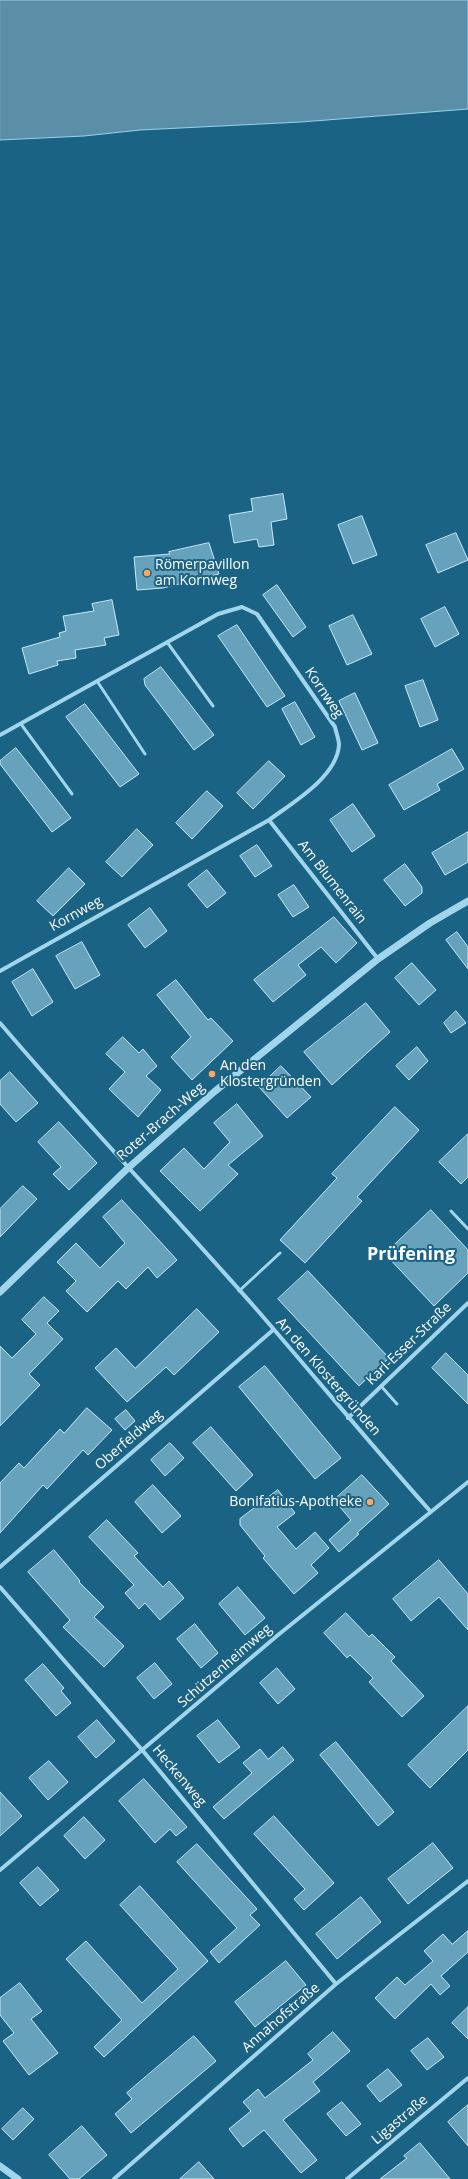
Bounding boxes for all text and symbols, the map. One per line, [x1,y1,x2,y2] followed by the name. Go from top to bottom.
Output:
[155,557,250,590] place label: Römerpavillon am Kornweg
[142,568,152,578] marker: Römerpavillon am Kornweg
[301,664,347,722] street label: Kornweg
[294,837,370,927] street label: Am Blumenrain
[47,893,105,935] street label: Kornweg
[220,1058,321,1090] place label: An den Klostergründen
[207,1069,217,1079] marker: An den Klostergründen
[114,1079,208,1165] street label: Roter-Brach-Weg
[367,1244,455,1266] district label: Prüfening
[363,1299,455,1389] street label: Karl-Esser-Straße
[272,1315,384,1439] street label: An den Klostergründen
[92,1406,166,1474] street label: Oberfeldweg
[229,1494,362,1510] place label: Bonifatius-Apotheke
[365,1497,375,1507] marker: Bonifatius-Apotheke
[175,1621,275,1711] street label: Schützenheimweg
[148,1742,210,1810] street label: Heckenweg
[239,1980,323,2056] street label: Annahofstraße
[369,2092,431,2148] street label: Ligastraße

